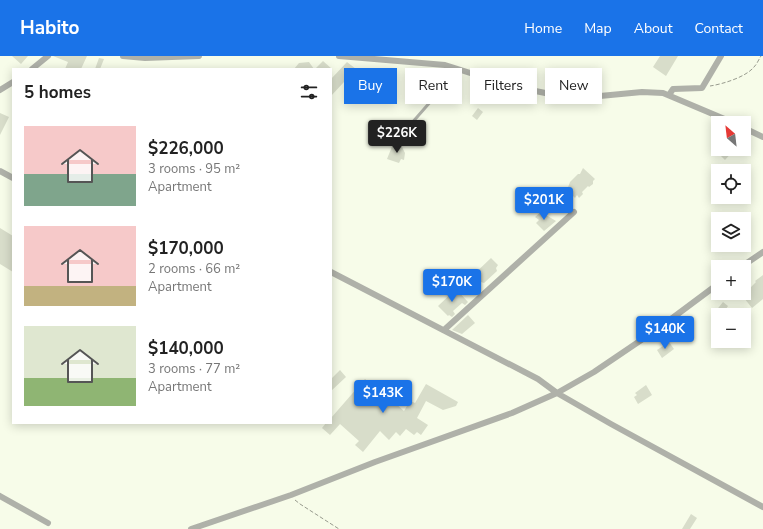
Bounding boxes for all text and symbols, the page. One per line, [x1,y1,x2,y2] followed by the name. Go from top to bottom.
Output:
[20,15,79,41] text: Habito
[524,19,562,38] text: Home
[584,19,612,38] text: Map
[634,19,673,38] text: About
[695,19,743,38] text: Contact
[344,68,397,104] chip: Buy
[405,68,462,104] chip: Rent
[470,68,537,104] chip: Filters
[545,68,602,104] chip: New
[24,81,91,104] text: 5 homes
[298,81,320,103] icon: filters
[711,116,751,156] north arrow
[711,116,751,348] map controls
[369,120,425,154] pin: $226K
[377,124,417,142] text: $226K
[148,137,224,160] text: $226,000
[56,142,104,190] icon: home
[148,160,240,178] text: 3 rooms · 95 m²
[711,164,751,204] button: locate
[148,178,211,196] text: Apartment
[516,187,572,221] pin: $201K
[524,191,564,209] text: $201K
[711,212,751,252] button: layers
[148,237,224,260] text: $170,000
[56,242,104,290] icon: home
[148,260,240,278] text: 2 rooms · 66 m²
[711,260,751,300] button: +
[424,269,480,303] pin: $170K
[432,273,472,291] text: $170K
[148,278,211,296] text: Apartment
[711,308,751,348] button: −
[637,316,693,350] pin: $140K
[645,320,685,338] text: $140K
[148,337,224,360] text: $140,000
[56,342,104,390] icon: home
[148,360,240,378] text: 3 rooms · 77 m²
[148,378,211,396] text: Apartment
[355,380,411,414] pin: $143K
[363,384,403,402] text: $143K

